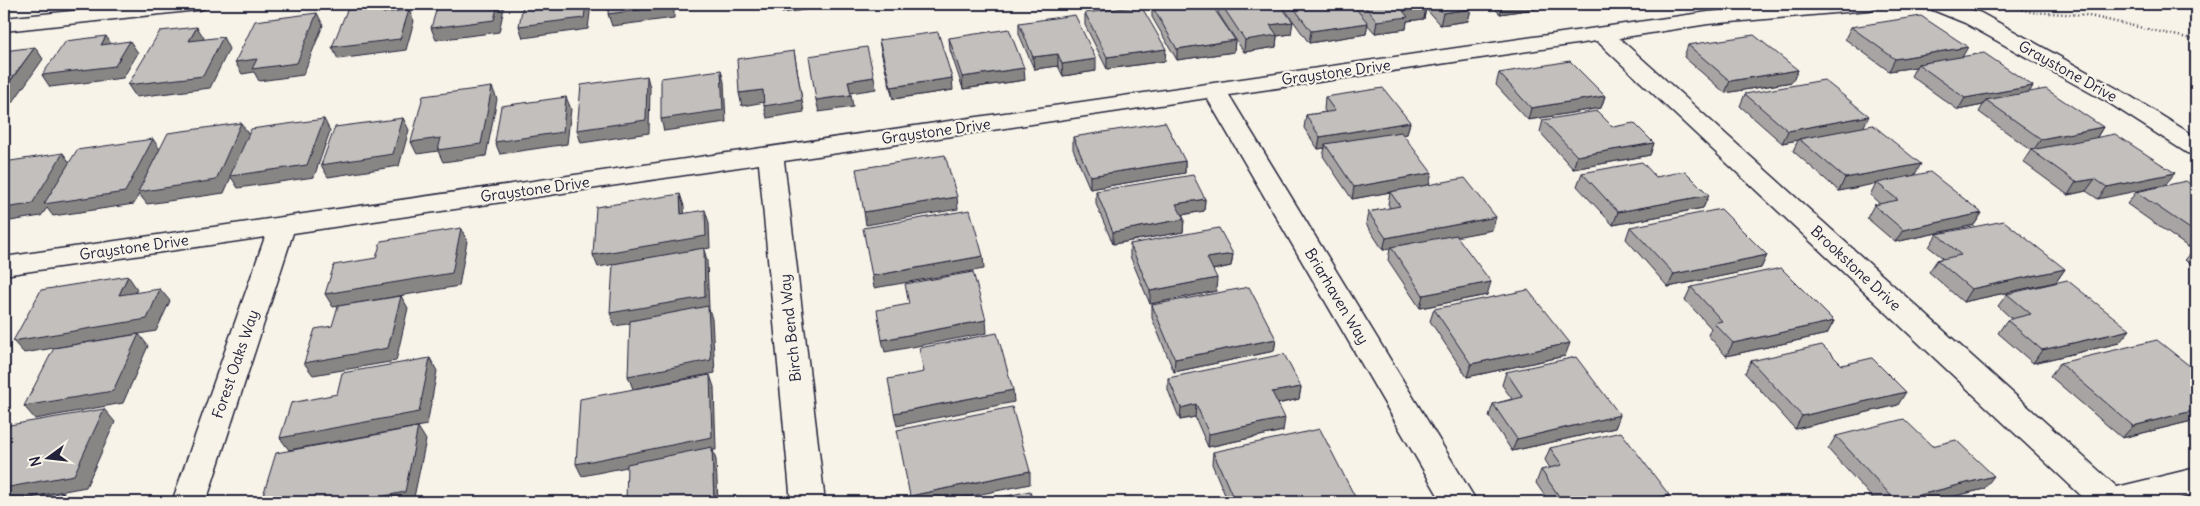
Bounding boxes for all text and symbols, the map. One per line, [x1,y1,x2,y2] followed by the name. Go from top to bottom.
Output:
[2015,36,2121,106] street label: Graystone Drive
[1280,55,1392,89] street label: Graystone Drive
[880,114,992,148] street label: Graystone Drive
[479,172,591,206] street label: Graystone Drive
[1807,221,1905,315] street label: Brookstone Drive
[78,230,190,264] street label: Graystone Drive
[1301,244,1373,348] street label: Briarhaven Way
[775,273,805,383] street label: Birch Bend Way
[207,307,263,421] street label: Forest Oaks Way
[22,434,72,484] north arrow
[25,454,45,468] text: N

